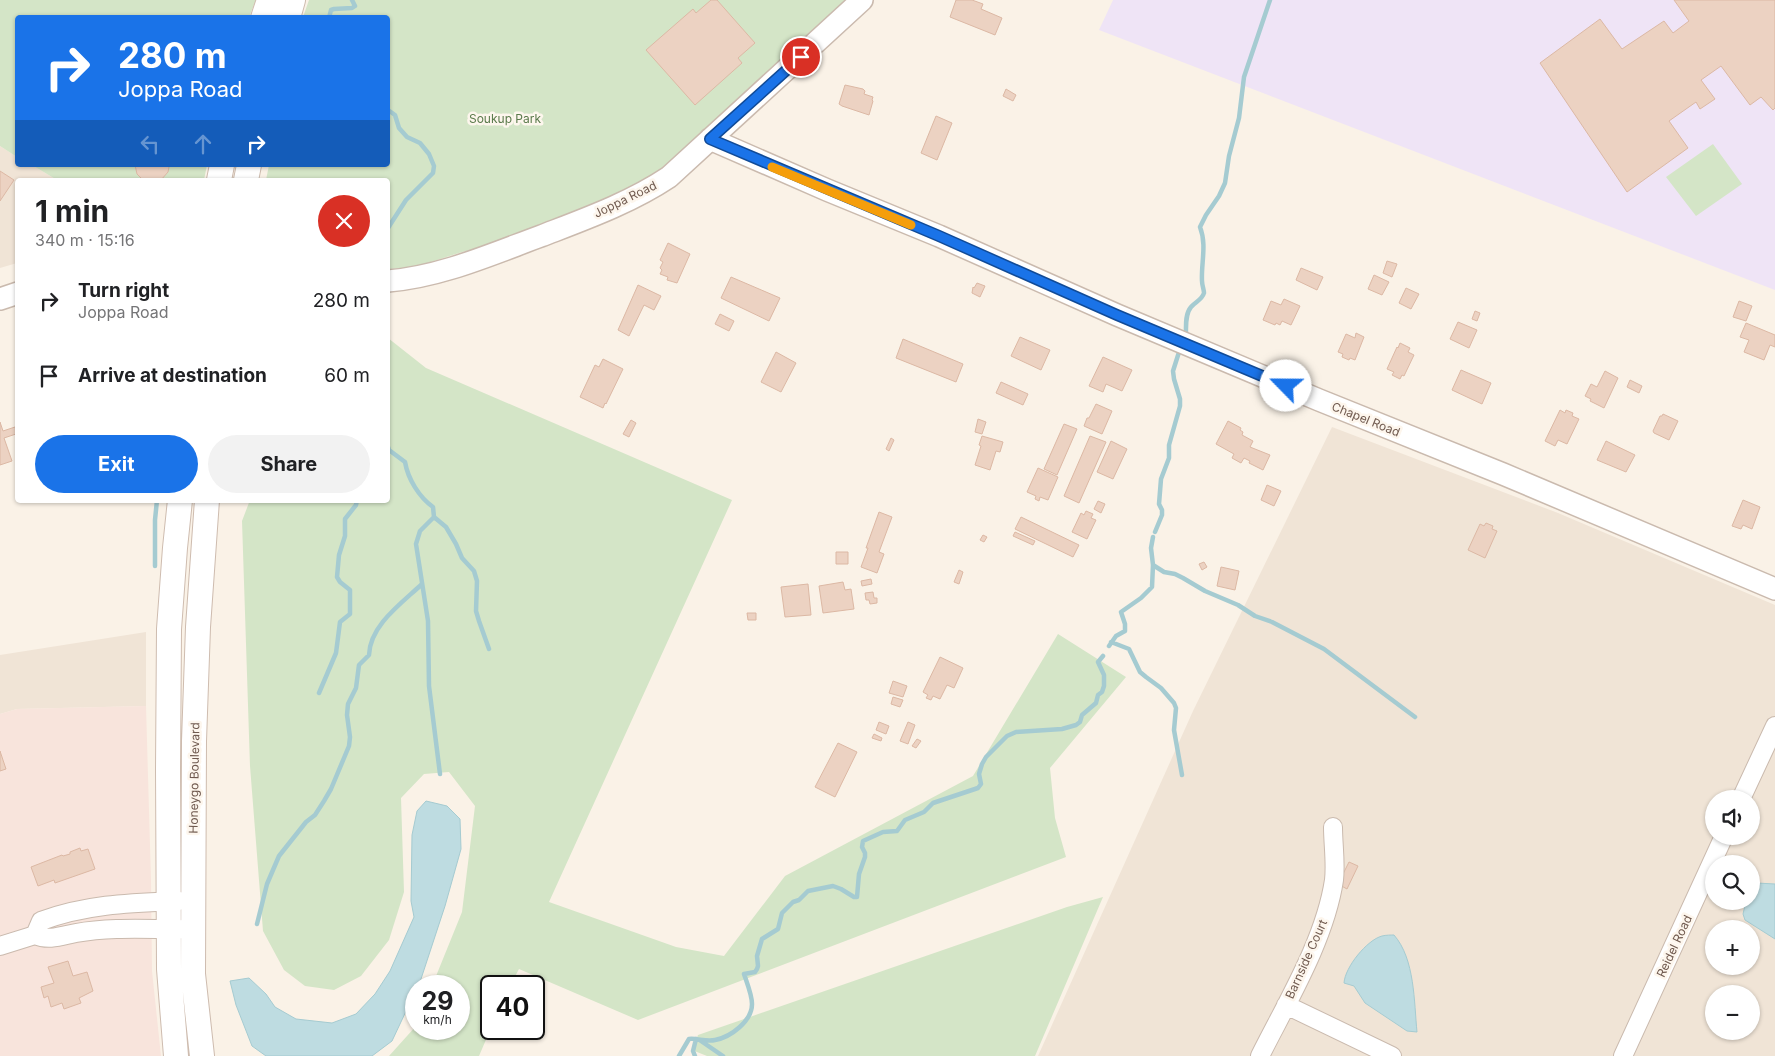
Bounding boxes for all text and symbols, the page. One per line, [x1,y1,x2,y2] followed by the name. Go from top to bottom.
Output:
[118,34,227,76] text: 280 m
[35,35,100,100] icon: right
[780,36,822,78] pin
[787,43,815,71] icon: arrive
[118,76,243,102] text: Joppa Road
[469,111,541,126] park label: Soukup Park
[136,130,164,158] icon: left
[189,130,217,158] icon: ahead
[242,130,270,158] icon: right
[591,177,659,221] street label: Joppa Road
[35,193,109,229] text: 1 min
[318,195,370,247] button: close
[35,230,135,250] text: 340 m · 15:16
[78,279,169,302] text: Turn right
[35,287,63,315] icon: right
[313,289,370,312] text: 280 m
[78,302,169,322] text: Joppa Road
[1259,359,1311,411] position arrow
[35,362,63,390] icon: arrive
[78,364,267,387] text: Arrive at destination
[324,364,370,387] text: 60 m
[1330,399,1402,439] street label: Chapel Road
[35,435,198,493] button: Exit
[208,435,370,493] button: Share
[186,722,202,834] street label: Honeygo Boulevard
[1705,790,1760,1040] map controls
[1705,790,1760,845] button: sound
[1705,855,1760,910] button: search
[1653,912,1695,980] street label: Reidel Road
[1282,917,1330,1001] street label: Barnside Court
[1705,920,1760,975] button: +
[480,975,545,1040] speed limit sign: 40
[1705,985,1760,1040] button: −
[422,986,453,1016] text: 29
[423,1012,452,1027] text: km/h

